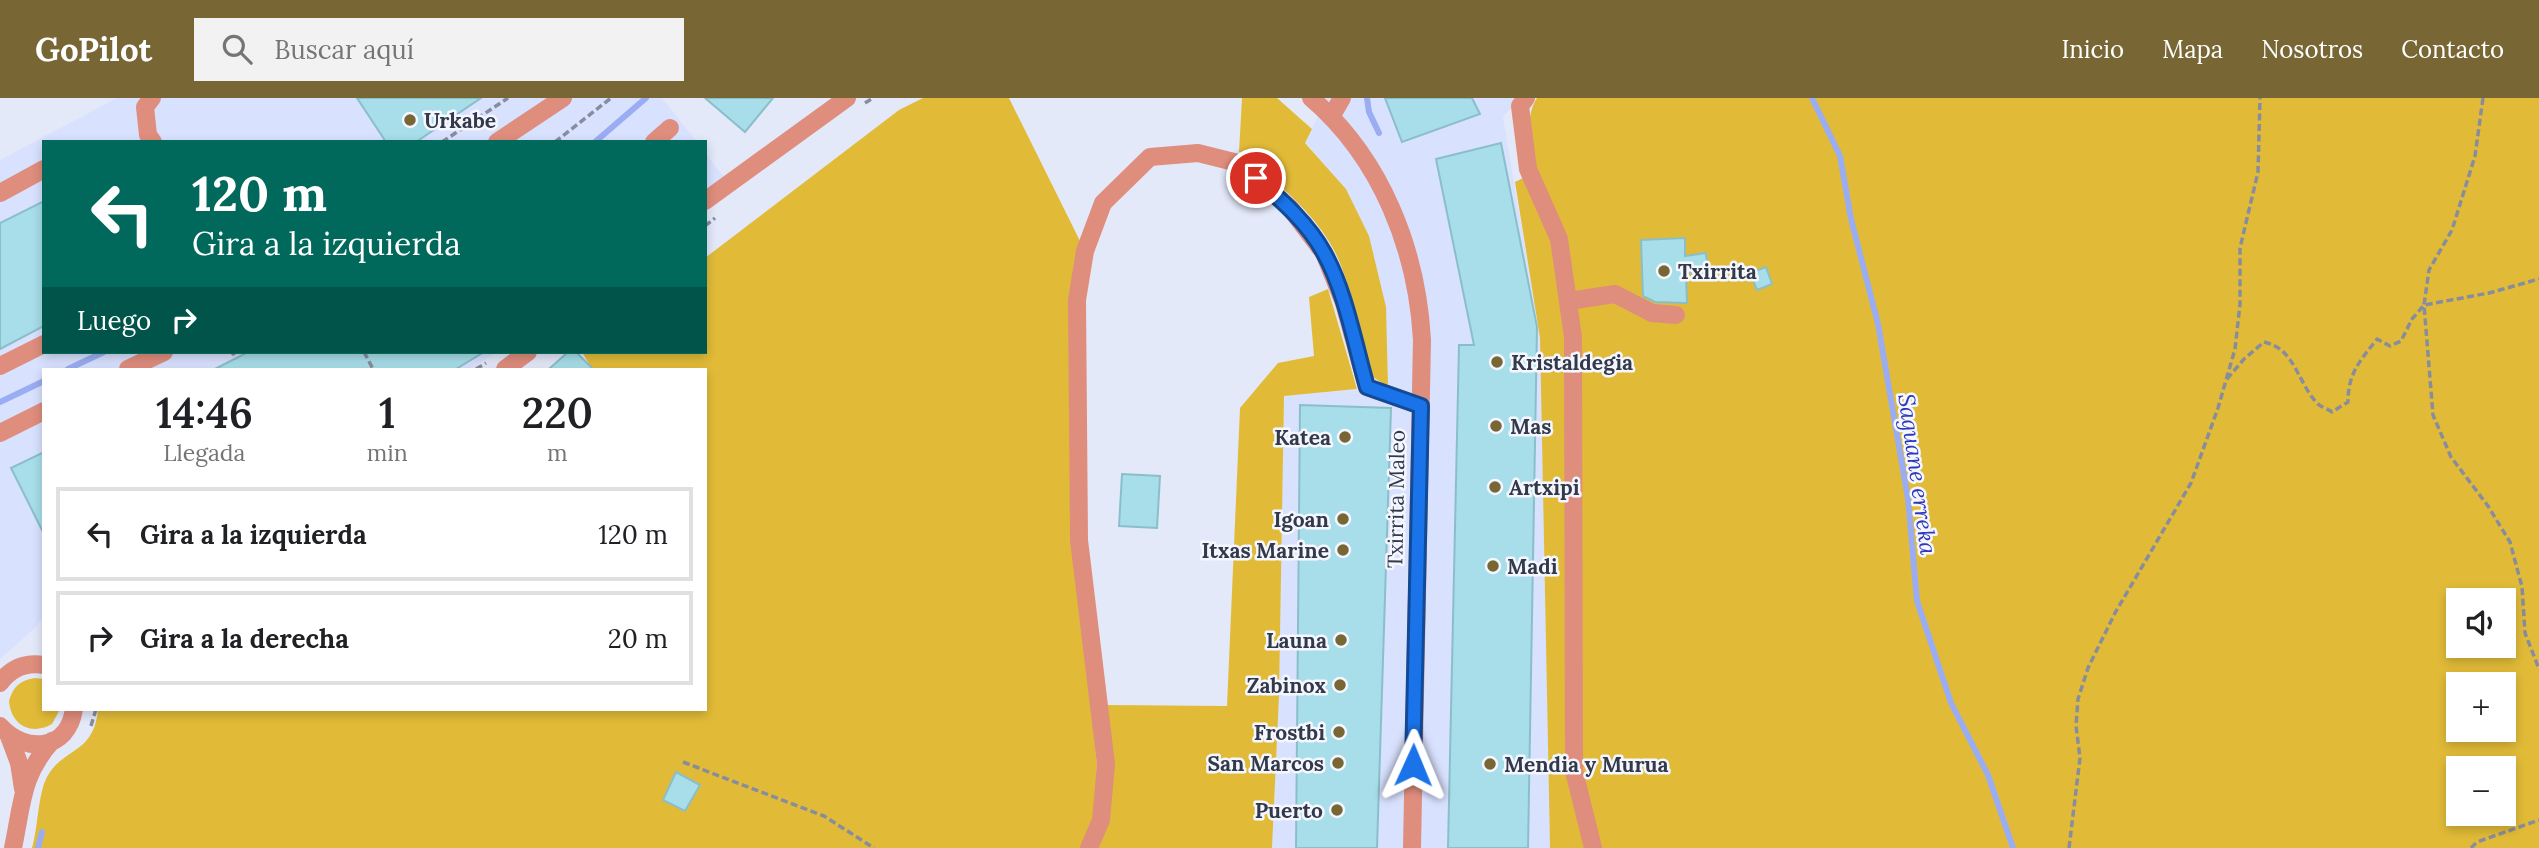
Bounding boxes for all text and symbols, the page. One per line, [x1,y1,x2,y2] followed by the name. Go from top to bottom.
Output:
[194,18,684,81] search box
[35,28,152,70] text: GoPilot
[218,30,256,68] icon: search
[274,33,414,66] text: Buscar aquí
[2061,34,2124,65] text: Inicio
[2162,34,2223,65] text: Mapa
[2261,34,2363,65] text: Nosotros
[2401,34,2504,65] text: Contacto
[424,107,496,134] place label: Urkabe
[402,112,418,128] marker: Urkabe
[1226,148,1286,208] pin
[1237,159,1275,197] icon: arrive
[192,162,327,224] text: 120 m
[77,168,168,259] icon: left
[192,223,461,264] text: Gira a la izquierda
[1678,258,1757,285] place label: Txirrita
[1656,263,1672,279] marker: Txirrita
[165,301,203,339] icon: right
[77,304,151,337] text: Luego
[1511,349,1633,376] place label: Kristaldegia
[1489,354,1505,370] marker: Kristaldegia
[156,386,253,440] text: 14:46
[379,386,396,440] text: 1
[522,386,593,440] text: 220
[1892,392,1944,557] water label: Saguane erreka
[1510,413,1551,440] place label: Mas
[1488,418,1504,434] marker: Mas
[1274,424,1331,451] place label: Katea
[1337,429,1353,445] marker: Katea
[1381,430,1411,568] street label: Txirrita Maleo
[163,438,246,467] text: Llegada
[367,438,408,467] text: min
[547,438,568,467] text: m
[1509,474,1580,501] place label: Artxipi
[1487,479,1503,495] marker: Artxipi
[1273,506,1329,533] place label: Igoan
[1335,511,1351,527] marker: Igoan
[81,515,119,553] icon: left
[140,518,367,551] text: Gira a la izquierda
[598,518,668,551] text: 120 m
[1202,537,1329,564] place label: Itxas Marine
[1335,542,1351,558] marker: Itxas Marine
[1507,553,1558,580] place label: Madi
[1485,558,1501,574] marker: Madi
[2446,588,2516,826] map controls
[2446,588,2516,658] button: sound
[81,619,119,657] icon: right
[140,622,349,655] text: Gira a la derecha
[608,622,668,655] text: 20 m
[1266,627,1327,654] place label: Launa
[1333,632,1349,648] marker: Launa
[1247,672,1326,699] place label: Zabinox
[2446,672,2516,742] button: +
[1332,677,1348,693] marker: Zabinox
[1254,719,1325,746] place label: Frostbi
[1331,724,1347,740] marker: Frostbi
[1376,728,1450,802] position arrow
[1207,750,1324,777] place label: San Marcos
[1504,751,1669,778] place label: Mendia y Murua
[1330,755,1346,771] marker: San Marcos
[1482,756,1498,772] marker: Mendia y Murua
[2446,756,2516,826] button: −
[1255,797,1323,824] place label: Puerto
[1329,802,1345,818] marker: Puerto

